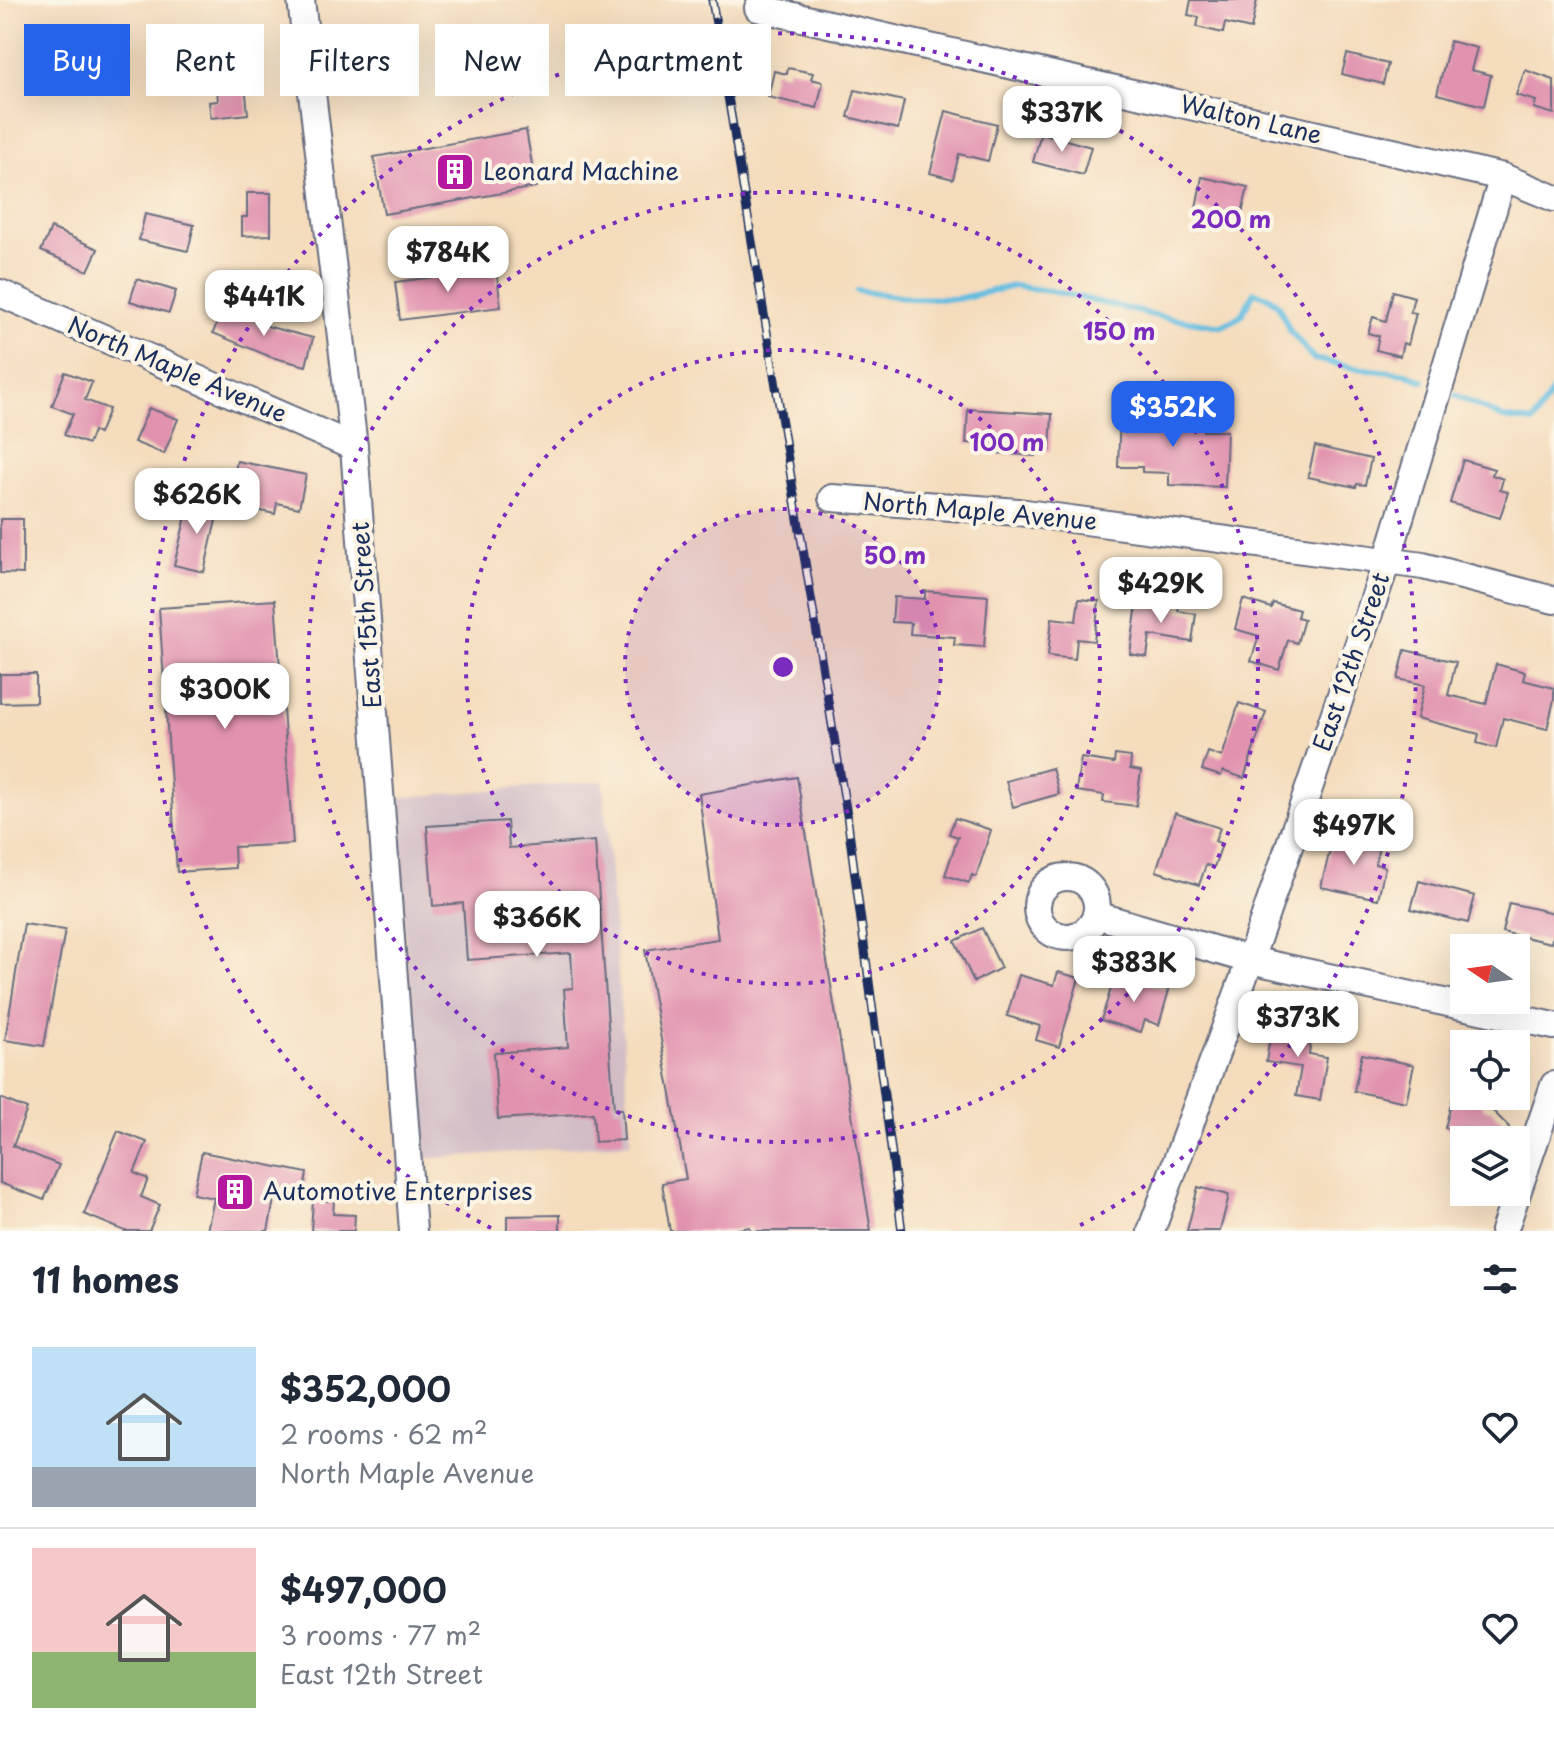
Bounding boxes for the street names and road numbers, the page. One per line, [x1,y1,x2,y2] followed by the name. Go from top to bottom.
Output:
[1177,84,1326,152] street label: Walton Lane
[63,306,293,431] street label: North Maple Avenue
[862,482,1099,538] street label: North Maple Avenue
[341,520,389,710] street label: East 15th Street
[1303,567,1398,756] street label: East 12th Street

